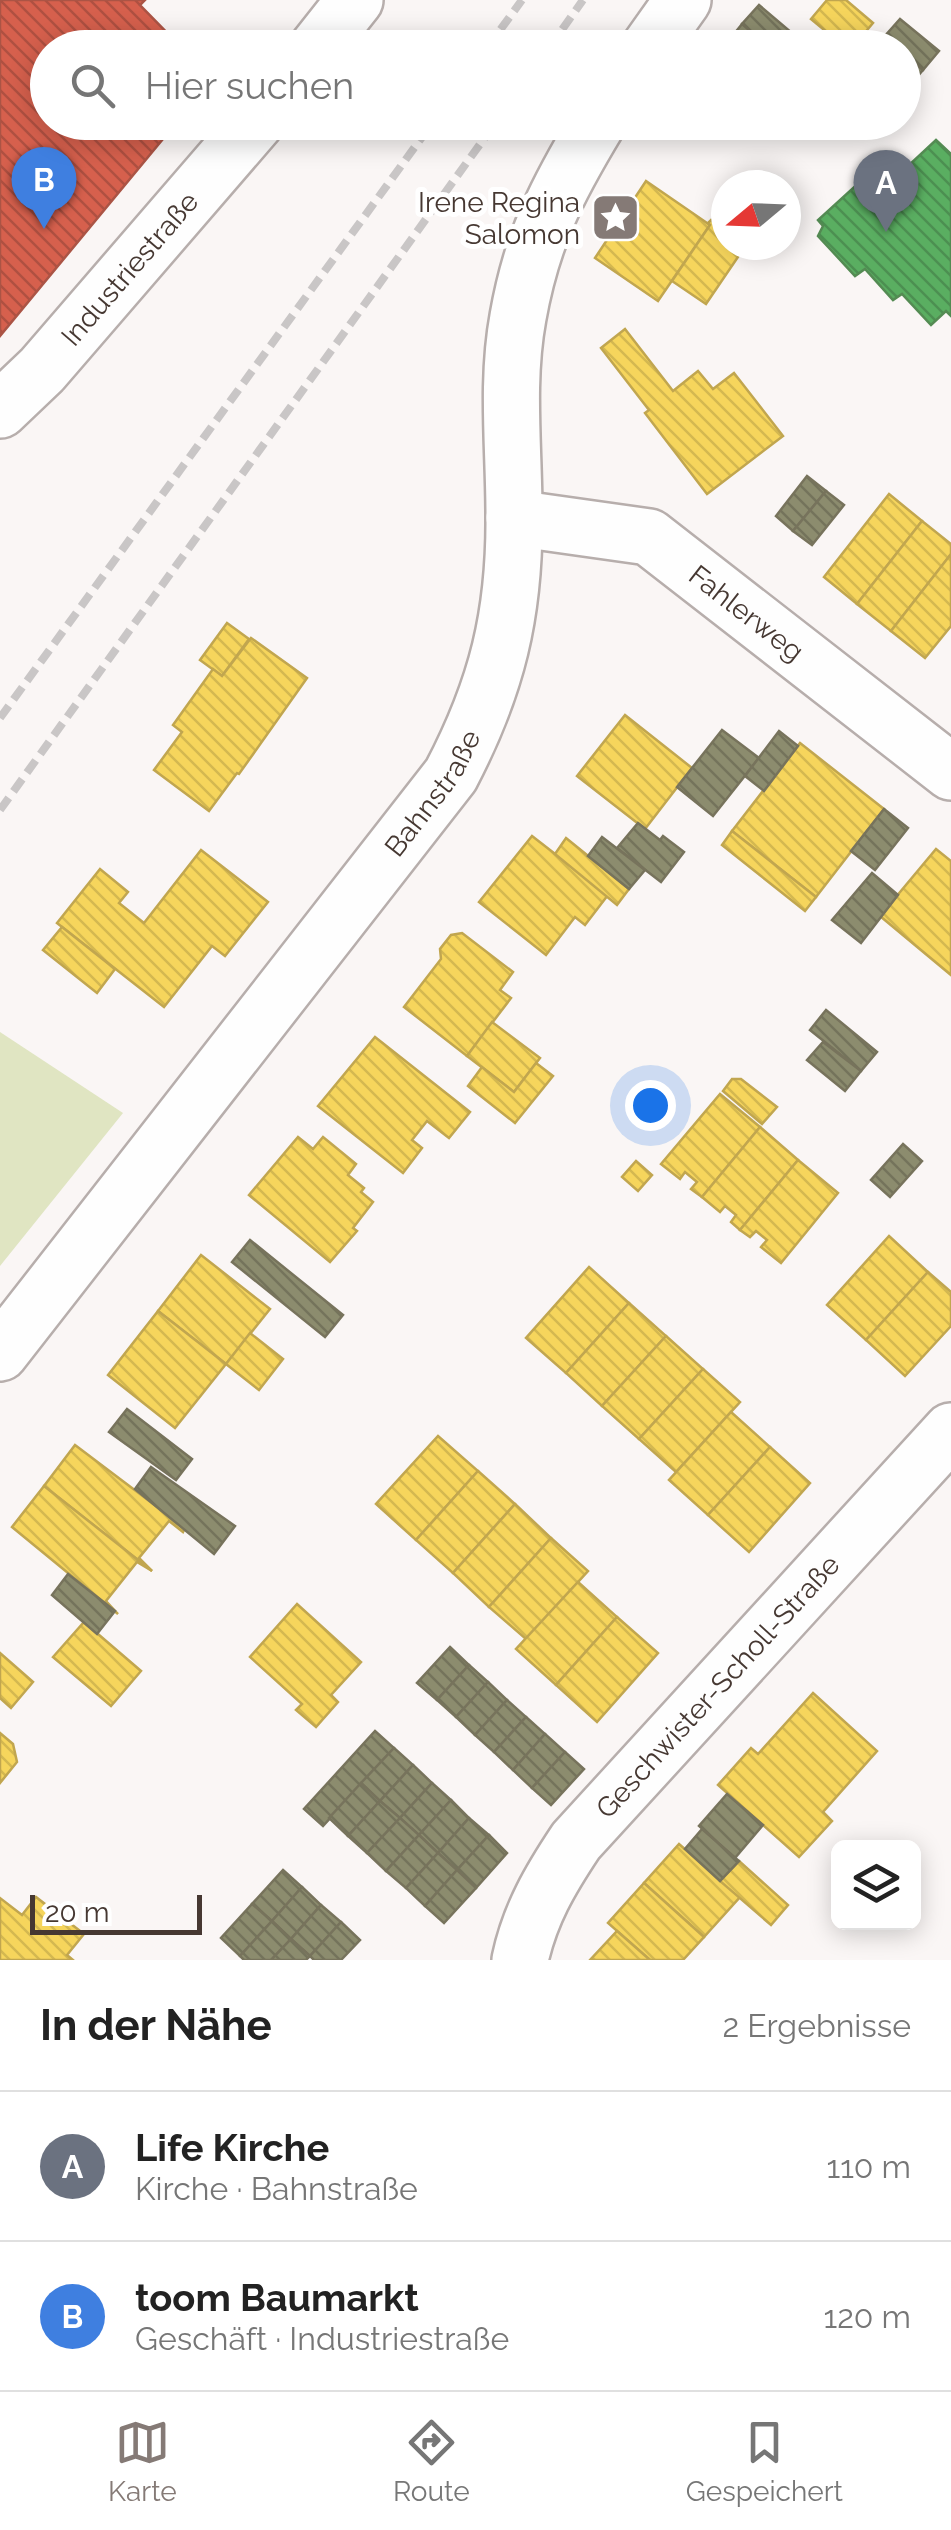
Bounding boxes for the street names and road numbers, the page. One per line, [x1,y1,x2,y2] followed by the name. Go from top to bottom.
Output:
[55,185,205,353] street label: Industriestraße
[682,559,810,668] street label: Fahlerweg
[378,725,487,863] street label: Bahnstraße
[589,1548,846,1825] street label: Geschwister-Scholl-Straße

